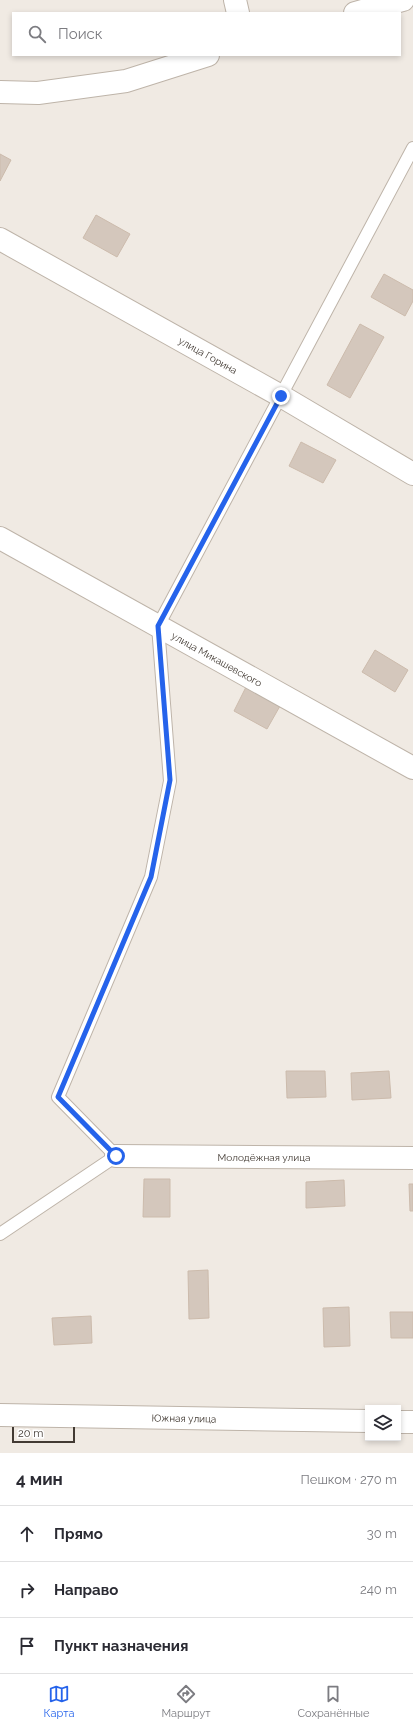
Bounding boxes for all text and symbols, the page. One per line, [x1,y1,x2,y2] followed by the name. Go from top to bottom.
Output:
[12,12,401,56] search box
[26,23,48,45] icon: search
[58,25,103,43] text: Поиск
[177,335,239,376] street label: улица Горина
[272,387,290,405] route end
[170,630,264,689] street label: улица Микашевского
[107,1147,125,1165] route start
[218,1152,310,1163] street label: Молодёжная улица
[365,1405,401,1441] map controls
[365,1405,401,1441] button: layers
[152,1412,216,1425] street label: Южная улица
[12,1425,75,1444] scale bar
[18,1427,43,1440] text: 20 m
[16,1469,63,1489] text: 4 мин
[300,1472,397,1487] text: Пешком · 270 m
[16,1523,38,1545] icon: ahead
[54,1525,103,1543] text: Прямо
[367,1526,397,1541] text: 30 m
[16,1579,38,1601] icon: right
[54,1581,118,1599] text: Направо
[360,1582,397,1597] text: 240 m
[16,1635,38,1657] icon: arrive
[54,1637,188,1655] text: Пункт назначения
[44,1683,74,1720] tab: Карта
[161,1683,210,1720] tab: Маршрут
[297,1683,369,1720] tab: Сохранённые

